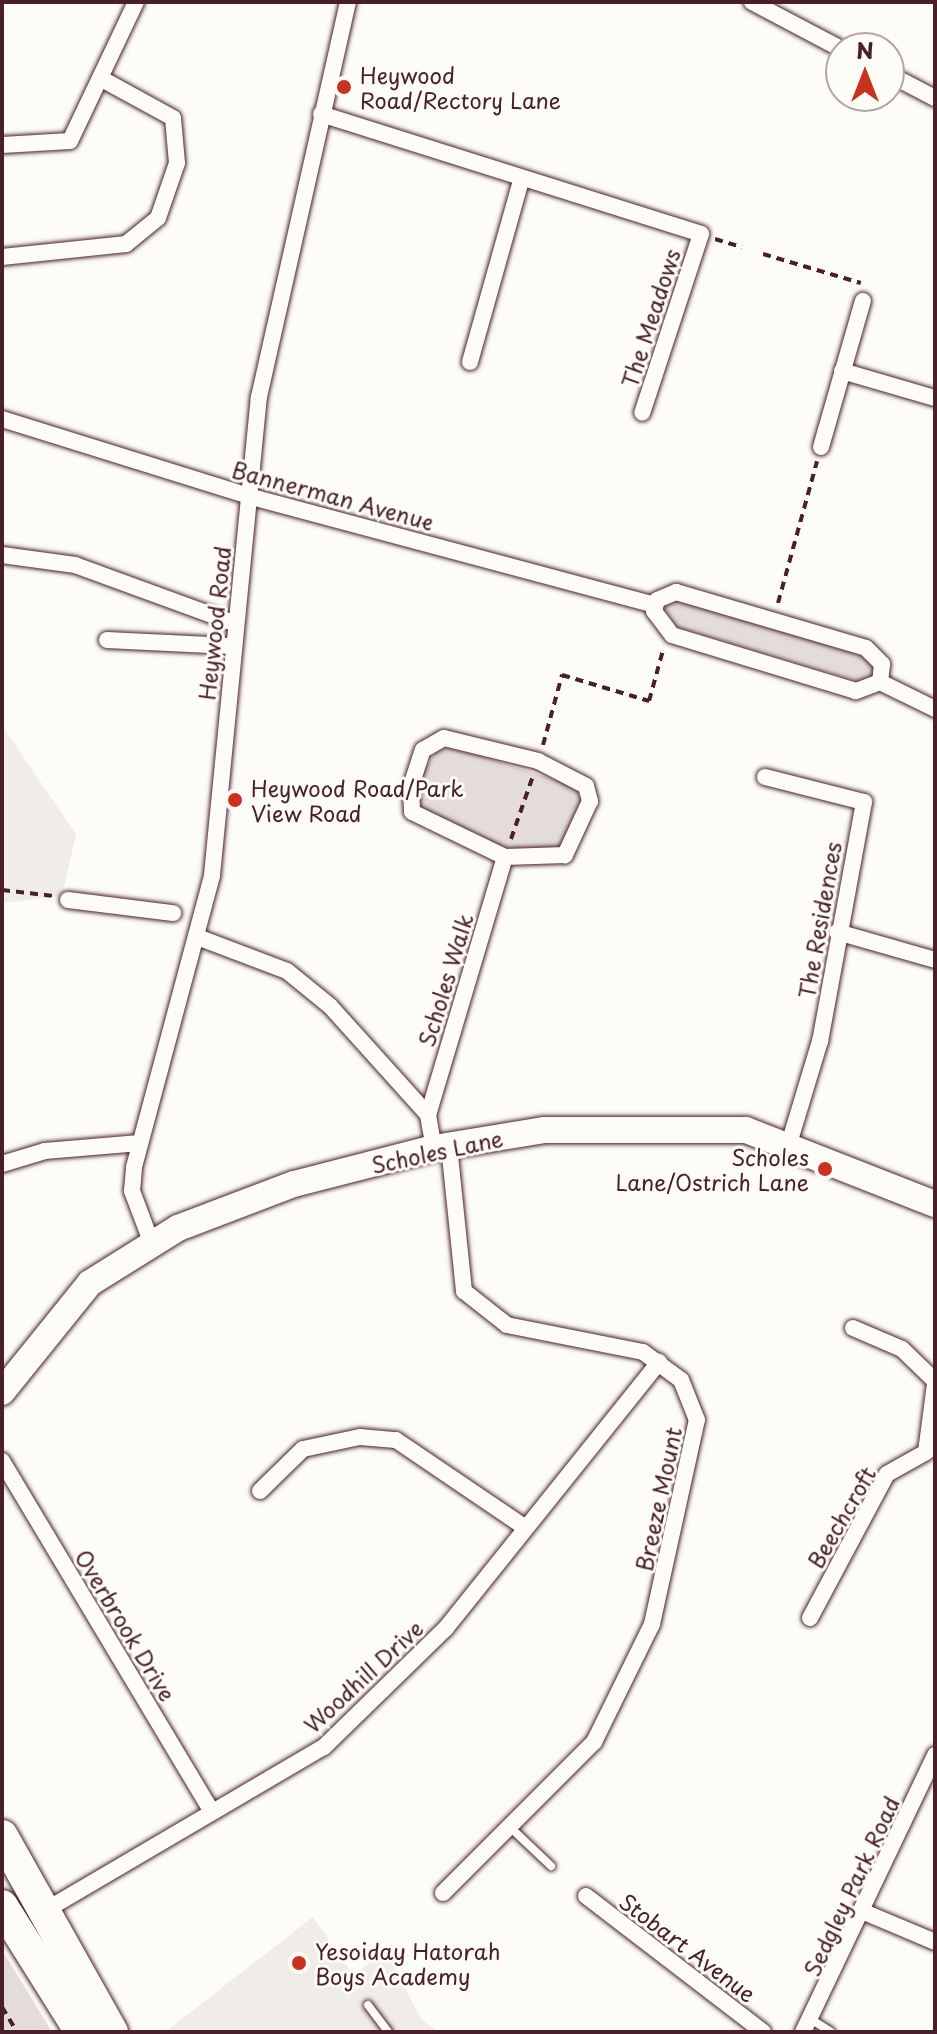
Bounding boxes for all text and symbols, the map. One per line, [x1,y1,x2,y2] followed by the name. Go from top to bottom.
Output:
[825,32,905,112] north arrow
[856,33,874,66] text: N
[360,61,562,112] place label: Heywood Road/Rectory Lane
[335,78,353,96] marker: Heywood Road/Rectory Lane
[615,245,685,391] street label: The Meadows
[229,455,437,535] street label: Bannerman Avenue
[193,544,235,702] street label: Heywood Road
[251,774,464,826] place label: Heywood Road/Park View Road
[226,791,244,809] marker: Heywood Road/Park View Road
[792,840,846,1000] street label: The Residences
[412,909,478,1051] street label: Scholes Walk
[368,1124,506,1178] street label: Scholes Lane
[615,1143,809,1194] place label: Scholes Lane/Ostrich Lane
[816,1160,834,1178] marker: Scholes Lane/Ostrich Lane
[630,1425,686,1573] street label: Breeze Mount
[801,1462,881,1572] street label: Beechcroft
[70,1544,182,1706] street label: Overbrook Drive
[298,1614,428,1738] street label: Woodhill Drive
[797,1791,905,1981] street label: Sedgley Park Road
[615,1888,761,2006] street label: Stobart Avenue
[315,1937,500,1988] place label: Yesoiday Hatorah Boys Academy
[290,1954,308,1972] marker: Yesoiday Hatorah Boys Academy

